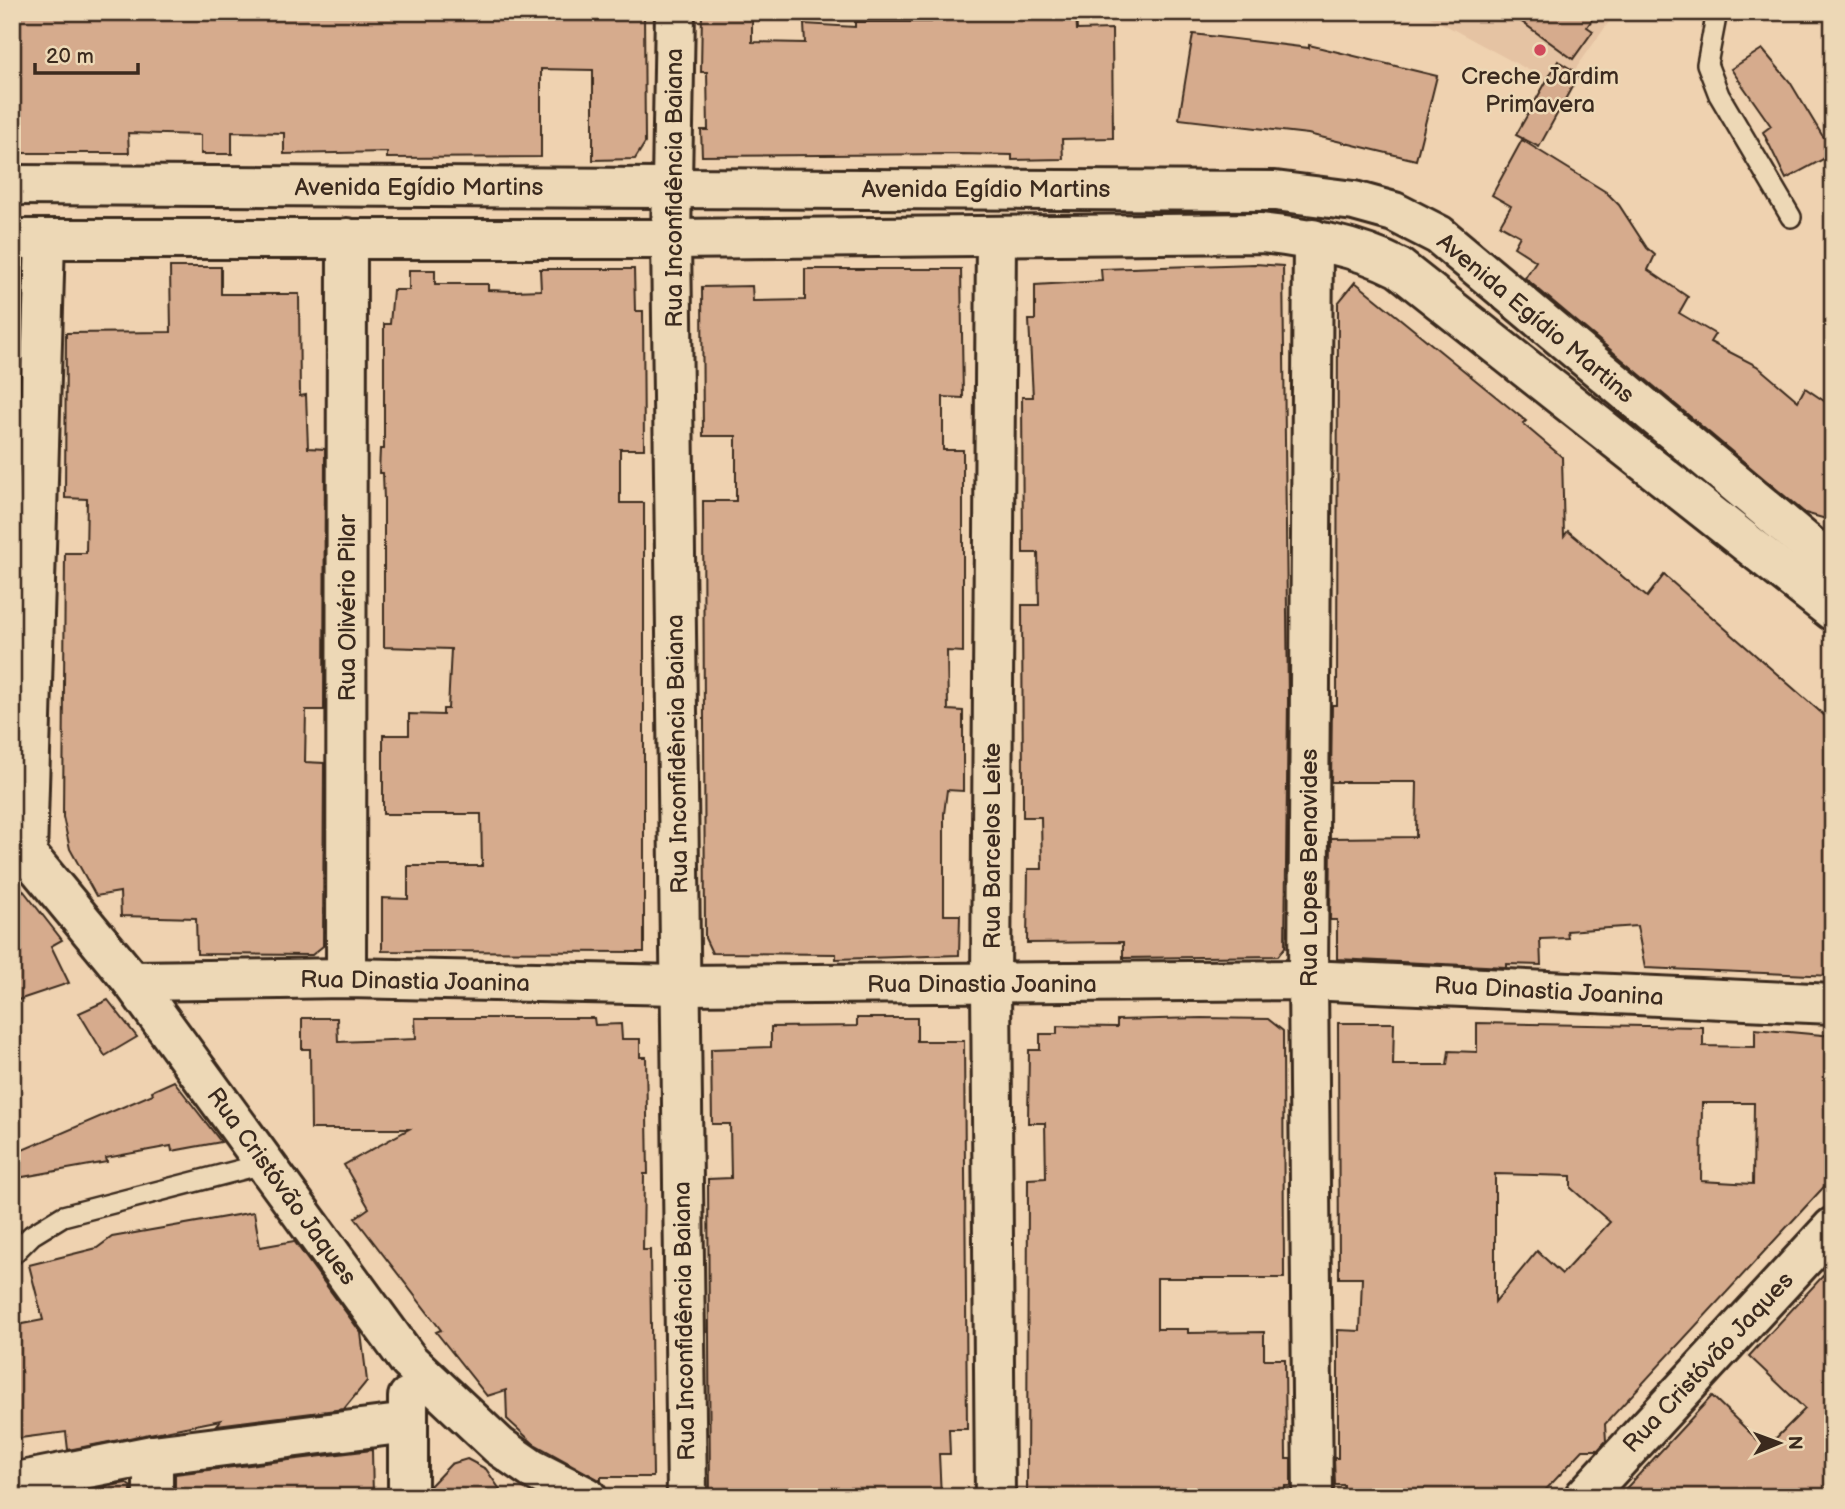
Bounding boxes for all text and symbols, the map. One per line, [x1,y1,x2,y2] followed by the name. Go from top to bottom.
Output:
[35,32,138,76] scale bar
[1532,42,1548,58] marker: Creche Jardim Primavera
[46,44,94,69] text: 20 m
[660,48,689,328] street label: Rua Inconfidência Baiana
[1461,62,1619,119] place label: Creche Jardim Primavera
[295,173,544,202] street label: Avenida Egídio Martins
[862,175,1111,204] street label: Avenida Egídio Martins
[1431,227,1640,410] street label: Avenida Egídio Martins
[333,514,362,702] street label: Rua Olivério Pilar
[661,614,694,894] street label: Rua Inconfidência Baiana
[978,743,1007,949] street label: Rua Barcelos Leite
[1295,749,1324,987] street label: Rua Lopes Benavides
[300,965,530,998] street label: Rua Dinastia Joanina
[867,970,1097,999] street label: Rua Dinastia Joanina
[1433,971,1665,1012] street label: Rua Dinastia Joanina
[200,1082,363,1291] street label: Rua Cristóvão Jaques
[668,1181,701,1461] street label: Rua Inconfidência Baiana
[1617,1266,1800,1459] street label: Rua Cristóvão Jaques
[1744,1408,1814,1478] north arrow
[1783,1435,1806,1450] text: N

